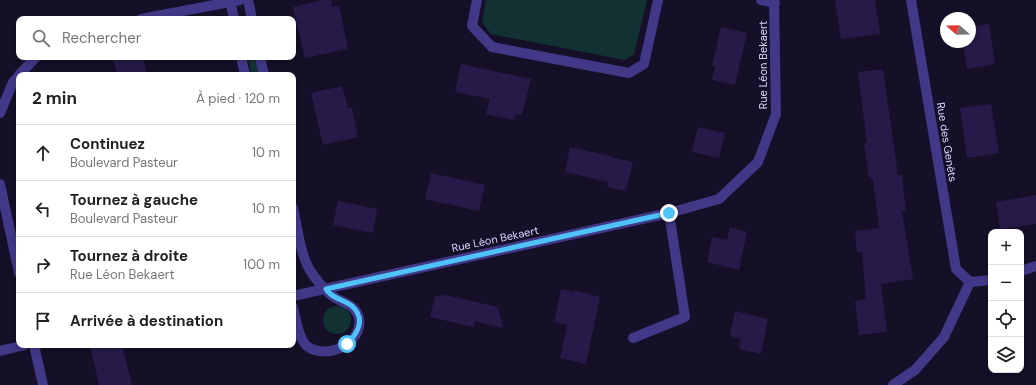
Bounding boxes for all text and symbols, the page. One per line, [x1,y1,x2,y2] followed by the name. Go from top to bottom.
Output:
[940,12,976,48] north arrow
[16,16,296,60] search box
[756,21,770,109] street label: Rue Léon Bekaert
[30,27,52,49] icon: search
[62,28,141,48] text: Rechercher
[32,87,77,109] text: 2 min
[196,90,280,107] text: À pied · 120 m
[934,101,960,183] street label: Rue des Genêts
[70,134,145,154] text: Continuez
[32,142,54,164] icon: ahead
[252,144,280,161] text: 10 m
[70,154,178,171] text: Boulevard Pasteur
[70,190,198,210] text: Tournez à gauche
[32,198,54,220] icon: left
[252,200,280,217] text: 10 m
[660,204,678,222] route end
[70,210,178,227] text: Boulevard Pasteur
[450,223,540,255] street label: Rue Léon Bekaert
[988,229,1024,373] map controls
[988,229,1024,265] button: +
[70,246,188,266] text: Tournez à droite
[32,254,54,276] icon: right
[243,256,280,273] text: 100 m
[988,265,1024,301] button: −
[70,266,175,283] text: Rue Léon Bekaert
[988,301,1024,337] button: locate
[32,310,54,332] icon: arrive
[70,311,223,331] text: Arrivée à destination
[338,335,356,353] route start
[988,337,1024,373] button: layers

